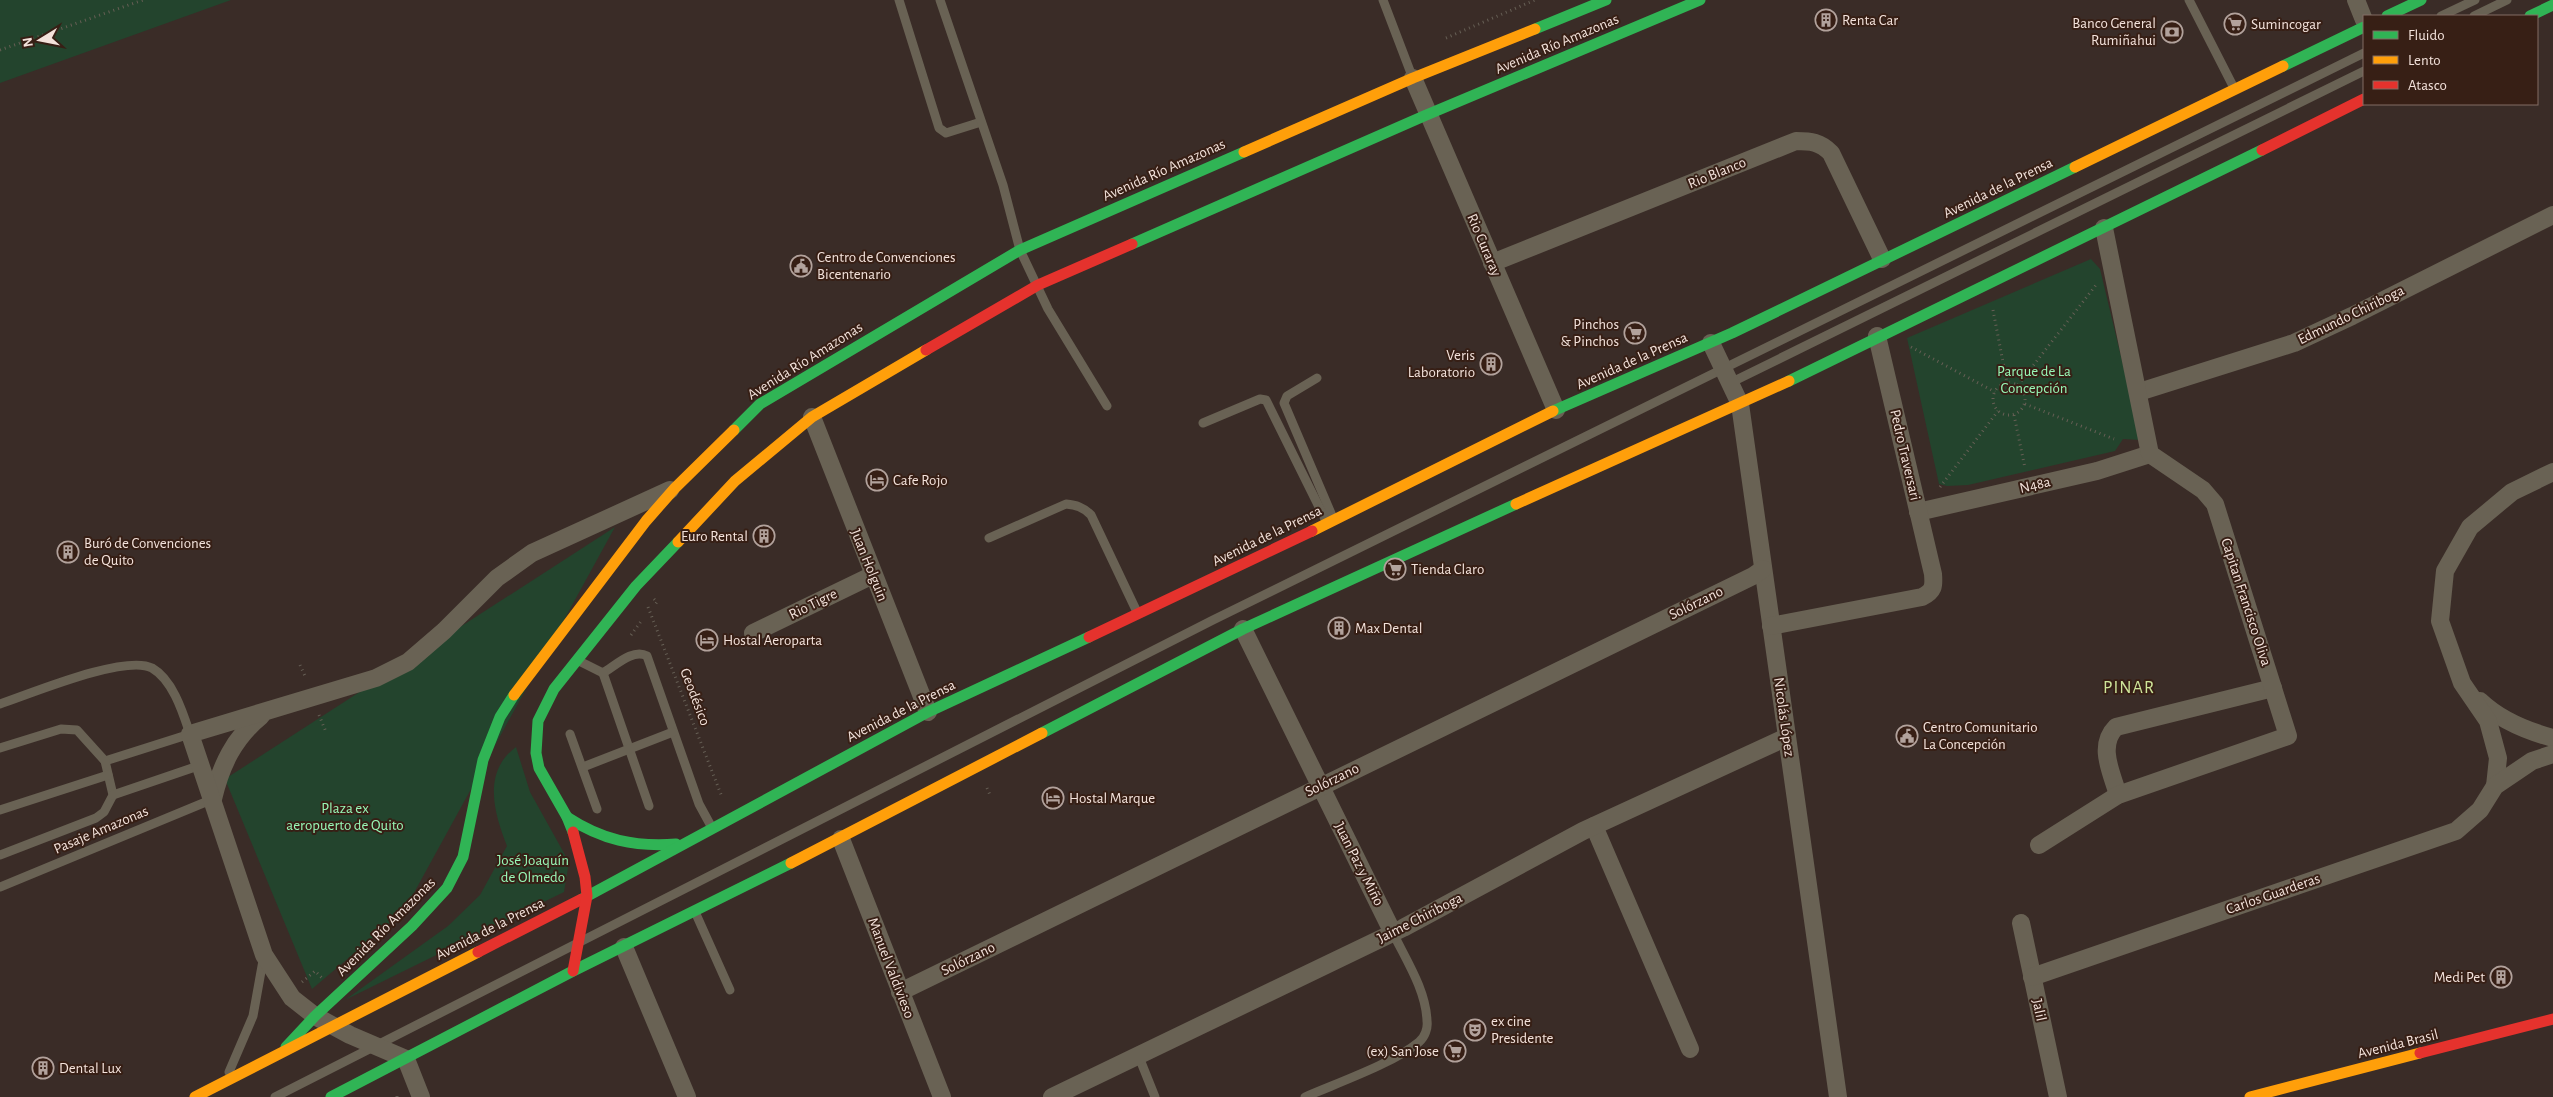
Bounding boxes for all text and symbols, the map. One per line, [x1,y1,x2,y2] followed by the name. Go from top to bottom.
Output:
[1814,8,1838,32] building icon: Renta Car
[1493,11,1621,77] street label: Avenida Río Amazonas
[2223,12,2247,36] supermarket icon: Sumincogar
[1842,13,1898,28] place label: Renta Car
[15,15,65,65] north arrow
[2363,15,2538,105] legend
[2072,16,2156,48] place label: Banco General Rumiñahui
[2251,17,2321,32] place label: Sumincogar
[2160,20,2184,44] bank icon: Banco General Rumiñahui
[2408,28,2445,43] text: Fluido
[20,36,36,48] text: N
[2408,53,2441,68] text: Lento
[2408,78,2447,93] text: Atasco
[1100,136,1228,204] street label: Avenida Río Amazonas
[1686,155,1748,191] street label: Rio Blanco
[1941,155,2055,221] street label: Avenida de la Prensa
[1464,212,1504,279] street label: Rio Curaray
[817,250,956,282] place label: Centro de Convenciones Bicentenario
[789,254,813,278] public building icon: Centro de Convenciones Bicentenario
[2295,283,2407,347] street label: Edmundo Chiriboga
[1560,317,1619,349] place label: Pinchos & Pinchos
[745,319,865,403] street label: Avenida Río Amazonas
[1623,321,1647,345] supermarket icon: Pinchos & Pinchos
[1574,330,1690,392] street label: Avenida de la Prensa
[1408,348,1475,380] place label: Veris Laboratorio
[1479,352,1503,376] building icon: Veris Laboratorio
[1997,364,2071,396] park label: Parque de La Concepción
[1887,408,1923,502] street label: Pedro Traversari
[865,468,889,492] hotel icon: Cafe Rojo
[893,473,948,488] place label: Cafe Rojo
[2018,474,2052,496] street label: N48a
[1210,503,1324,569] street label: Avenida de la Prensa
[752,524,776,548] building icon: Euro Rental
[848,527,890,603] street label: Juan Holguin
[681,529,748,544] place label: Euro Rental
[84,536,211,568] place label: Buró de Convenciones de Quito
[2218,536,2274,668] street label: Capitan Francisco Oliva
[56,540,80,564] building icon: Buró de Convenciones de Quito
[1383,557,1407,581] supermarket icon: Tienda Claro
[1411,562,1484,577] place label: Tienda Claro
[1667,584,1725,622] street label: Solórzano
[786,586,840,622] street label: Rio Tigre
[1327,616,1351,640] building icon: Max Dental
[1355,621,1422,636] place label: Max Dental
[695,628,719,652] hotel icon: Hostal Aeroparta
[723,633,822,648] place label: Hostal Aeroparta
[677,666,713,728] street label: Geodésico
[1771,676,1797,758] street label: Nicolás López
[844,677,958,745] street label: Avenida de la Prensa
[2103,679,2155,697] district label: PINAR
[1923,720,2038,752] place label: Centro Comunitario La Concepción
[1895,724,1919,748] public building icon: Centro Comunitario La Concepción
[1303,761,1361,799] street label: Solórzano
[1041,786,1065,810] hotel icon: Hostal Marque
[1069,791,1155,806] place label: Hostal Marque
[286,801,404,833] park label: Plaza ex aeropuerto de Quito
[52,803,150,857] street label: Pasaje Amazonas
[1332,820,1386,908] street label: Juan Paz y Miño
[497,853,569,885] park label: José Joaquín de Olmedo
[2224,871,2322,917] street label: Carlos Guarderas
[334,875,438,979] street label: Avenida Río Amazonas
[1375,890,1465,946] street label: Jaime Chiriboga
[433,895,547,963] street label: Avenida de la Prensa
[865,916,917,1020] street label: Manuel Valdivieso
[939,940,997,978] street label: Solórzano
[2489,965,2513,989] building icon: Medi Pet
[2434,970,2485,985] place label: Medi Pet
[2029,998,2049,1022] street label: Jalil
[1491,1014,1554,1046] place label: ex cine Presidente
[1463,1018,1487,1042] theatre icon: ex cine Presidente
[2356,1027,2440,1061] street label: Avenida Brasil
[1443,1039,1467,1063] supermarket icon: (ex) San Jose
[1366,1044,1439,1059] place label: (ex) San Jose
[31,1056,55,1080] building icon: Dental Lux
[59,1061,122,1076] place label: Dental Lux

